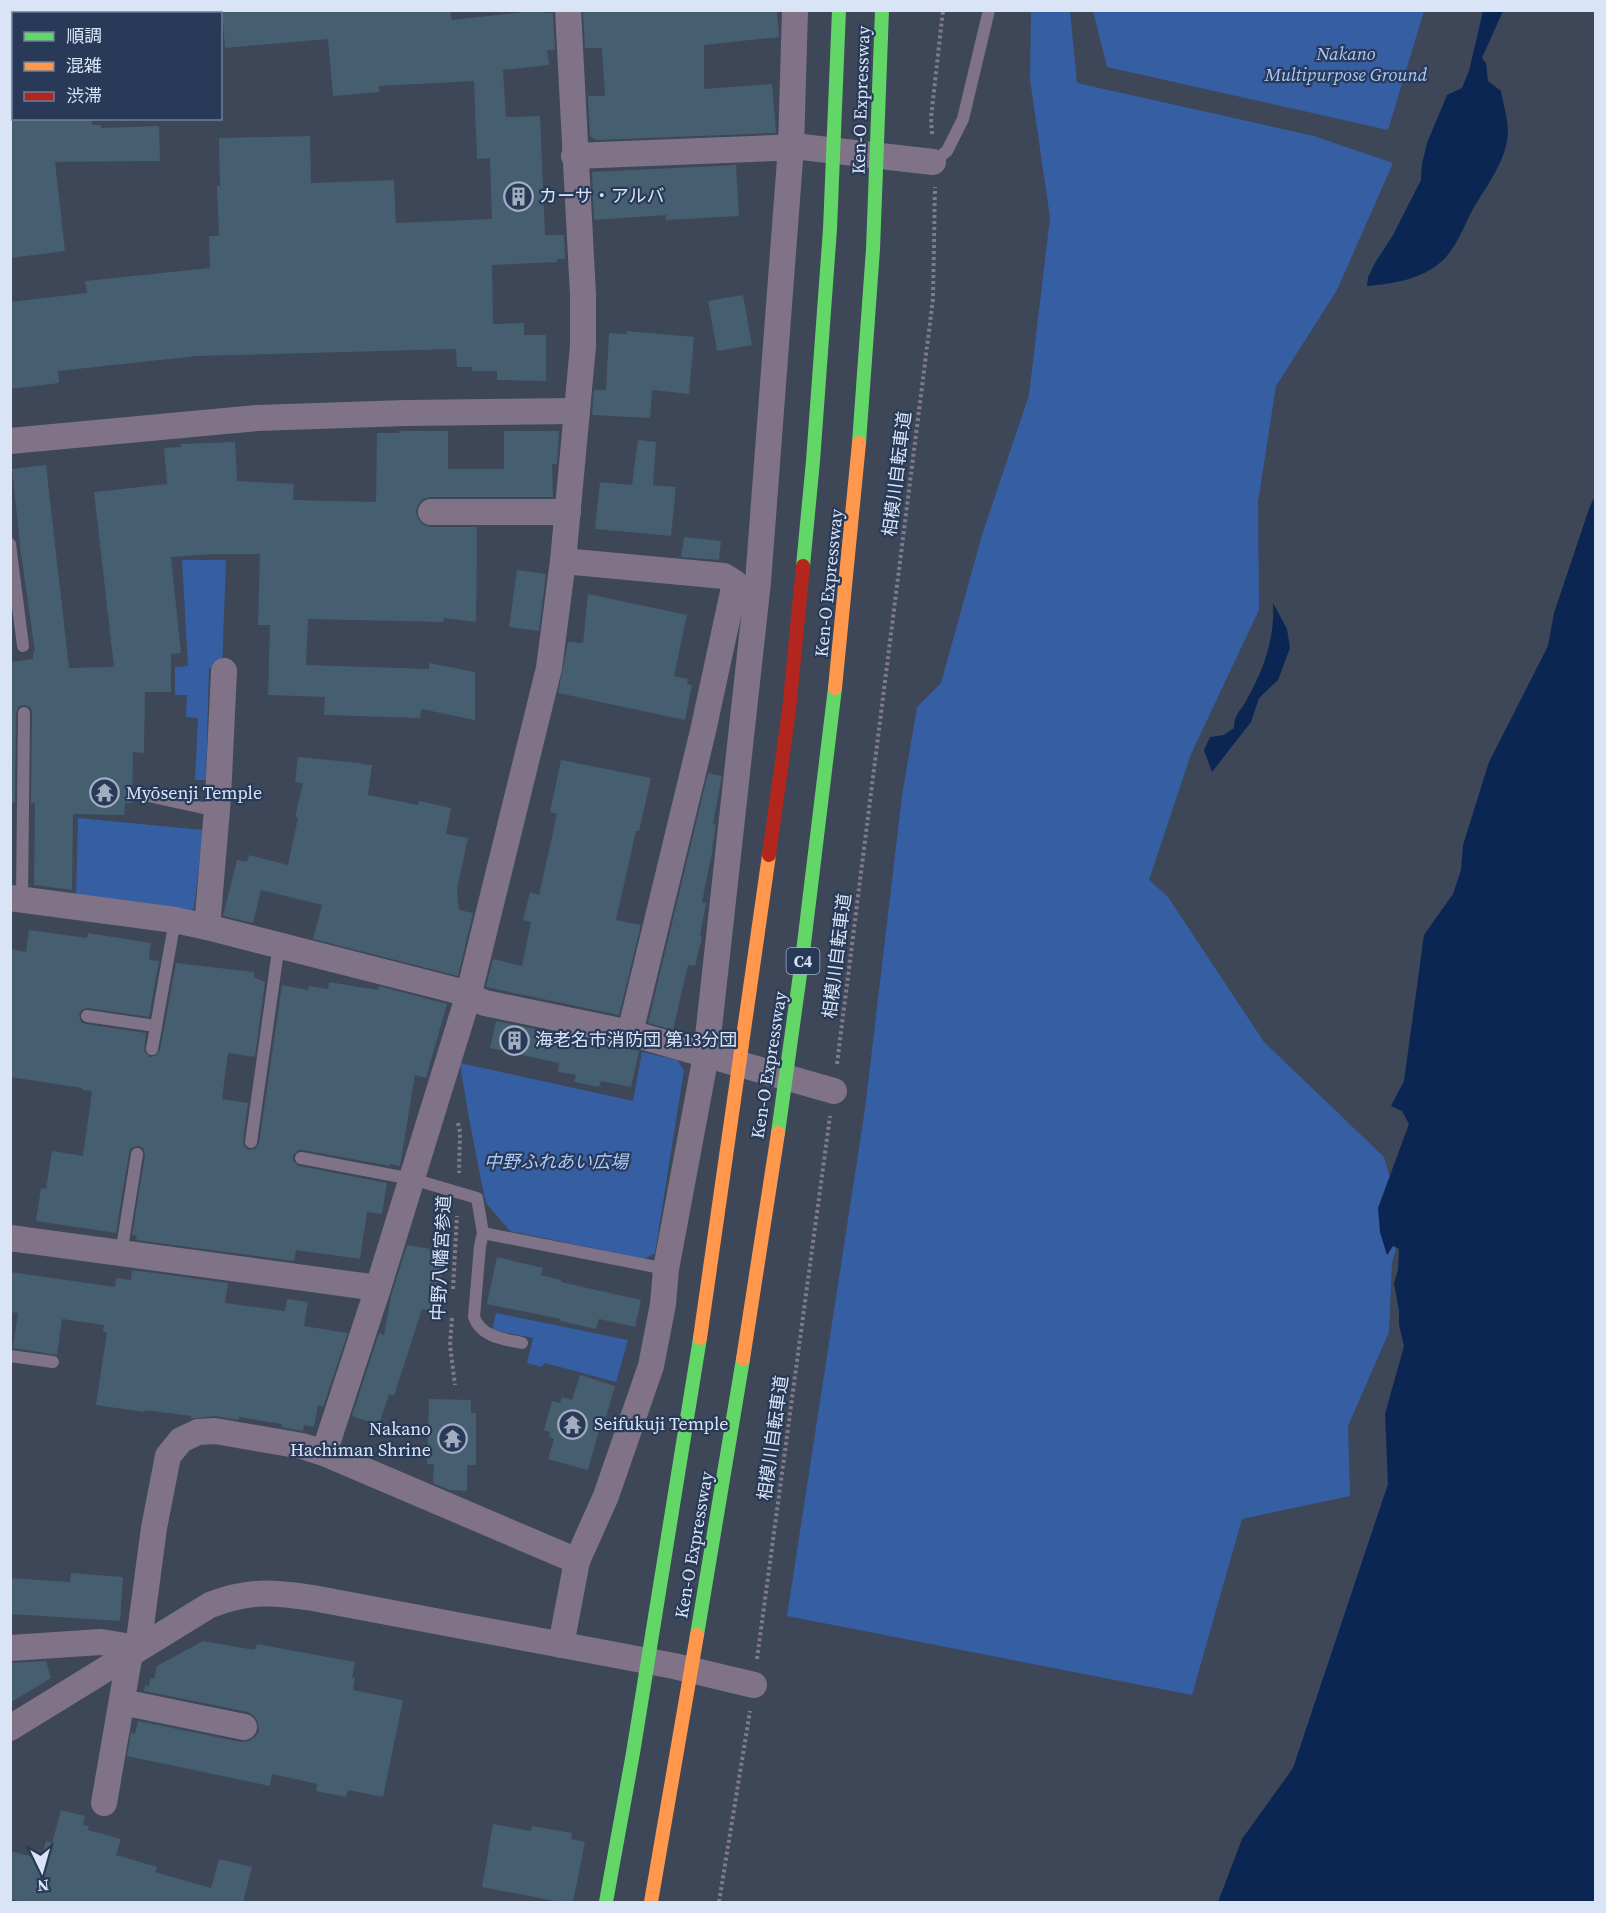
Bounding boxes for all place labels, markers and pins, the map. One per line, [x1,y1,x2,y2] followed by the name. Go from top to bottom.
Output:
[502,180,534,212] building icon: カーサ・アルバ
[539,183,664,208] place label: カーサ・アルバ
[89,777,121,809] temple icon: Myōsenji Temple
[126,780,262,805] place label: Myōsenji Temple
[498,1024,530,1056] building icon: 海老名市消防団 第13分団
[535,1027,737,1052] place label: 海老名市消防団 第13分団
[557,1408,589,1440] temple icon: Seifukuji Temple
[594,1411,728,1436] place label: Seifukuji Temple
[290,1416,431,1462] place label: Nakano Hachiman Shrine
[436,1423,468,1455] temple icon: Nakano Hachiman Shrine

